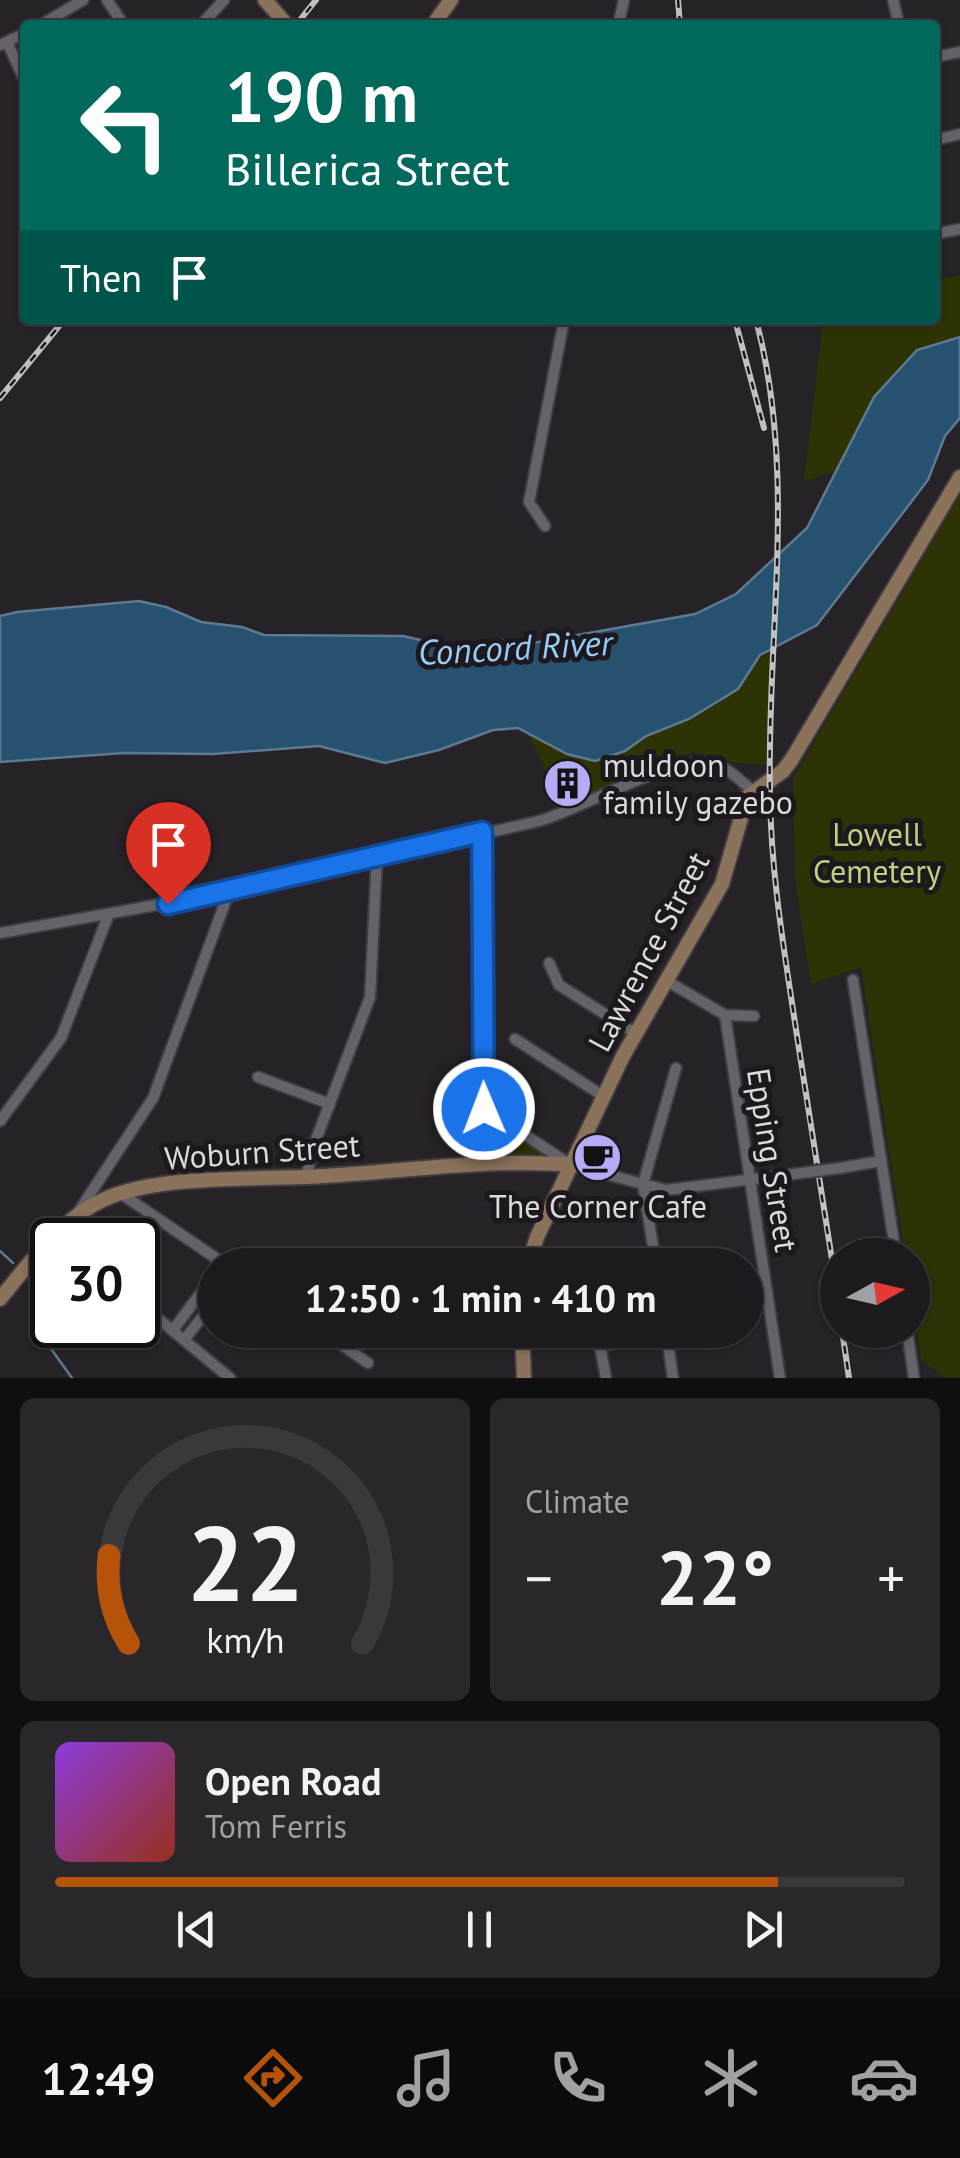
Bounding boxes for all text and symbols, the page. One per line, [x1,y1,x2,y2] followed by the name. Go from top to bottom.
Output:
[225,51,418,141] text: 190 m
[60,60,190,190] icon: left
[225,139,509,197] text: Billerica Street
[162,250,217,305] icon: arrive
[60,253,142,302] text: Then
[417,619,616,675] water label: Concord River
[603,744,793,823] place label: muldoon family gazebo
[542,758,594,810] building icon: muldoon family gazebo
[126,802,211,905] pin
[813,813,941,892] park label: Lowell Cemetery
[141,817,196,872] icon: arrive
[578,844,718,1059] street label: Lawrence Street
[432,1057,536,1161] position arrow
[738,1065,808,1255] street label: Epping Street
[163,1123,361,1179] street label: Woburn Street
[572,1131,624,1183] cafe icon: The Corner Cafe
[489,1185,707,1227] place label: The Corner Cafe
[30,1218,160,1348] speed limit sign: 30
[820,1238,930,1348] north arrow
[820,1238,930,1348] map controls
[305,1273,656,1322] text: 12:50 · 1 min · 410 m
[525,1480,630,1522] text: Climate
[186,1495,304,1630] text: 22
[656,1529,774,1626] text: 22°
[525,1542,553,1613] text: −
[877,1542,905,1613] text: +
[206,1617,284,1663] text: km/h
[205,1756,381,1805] text: Open Road
[205,1805,347,1847] text: Tom Ferris
[169,1902,224,1957] icon: previous
[452,1902,507,1957] icon: pause
[736,1902,791,1957] icon: next
[238,2043,308,2113] icon: directions
[391,2043,461,2113] icon: music
[543,2043,613,2113] icon: phone
[696,2043,766,2113] icon: climate
[849,2043,919,2113] icon: car
[41,2049,155,2107] text: 12:49

